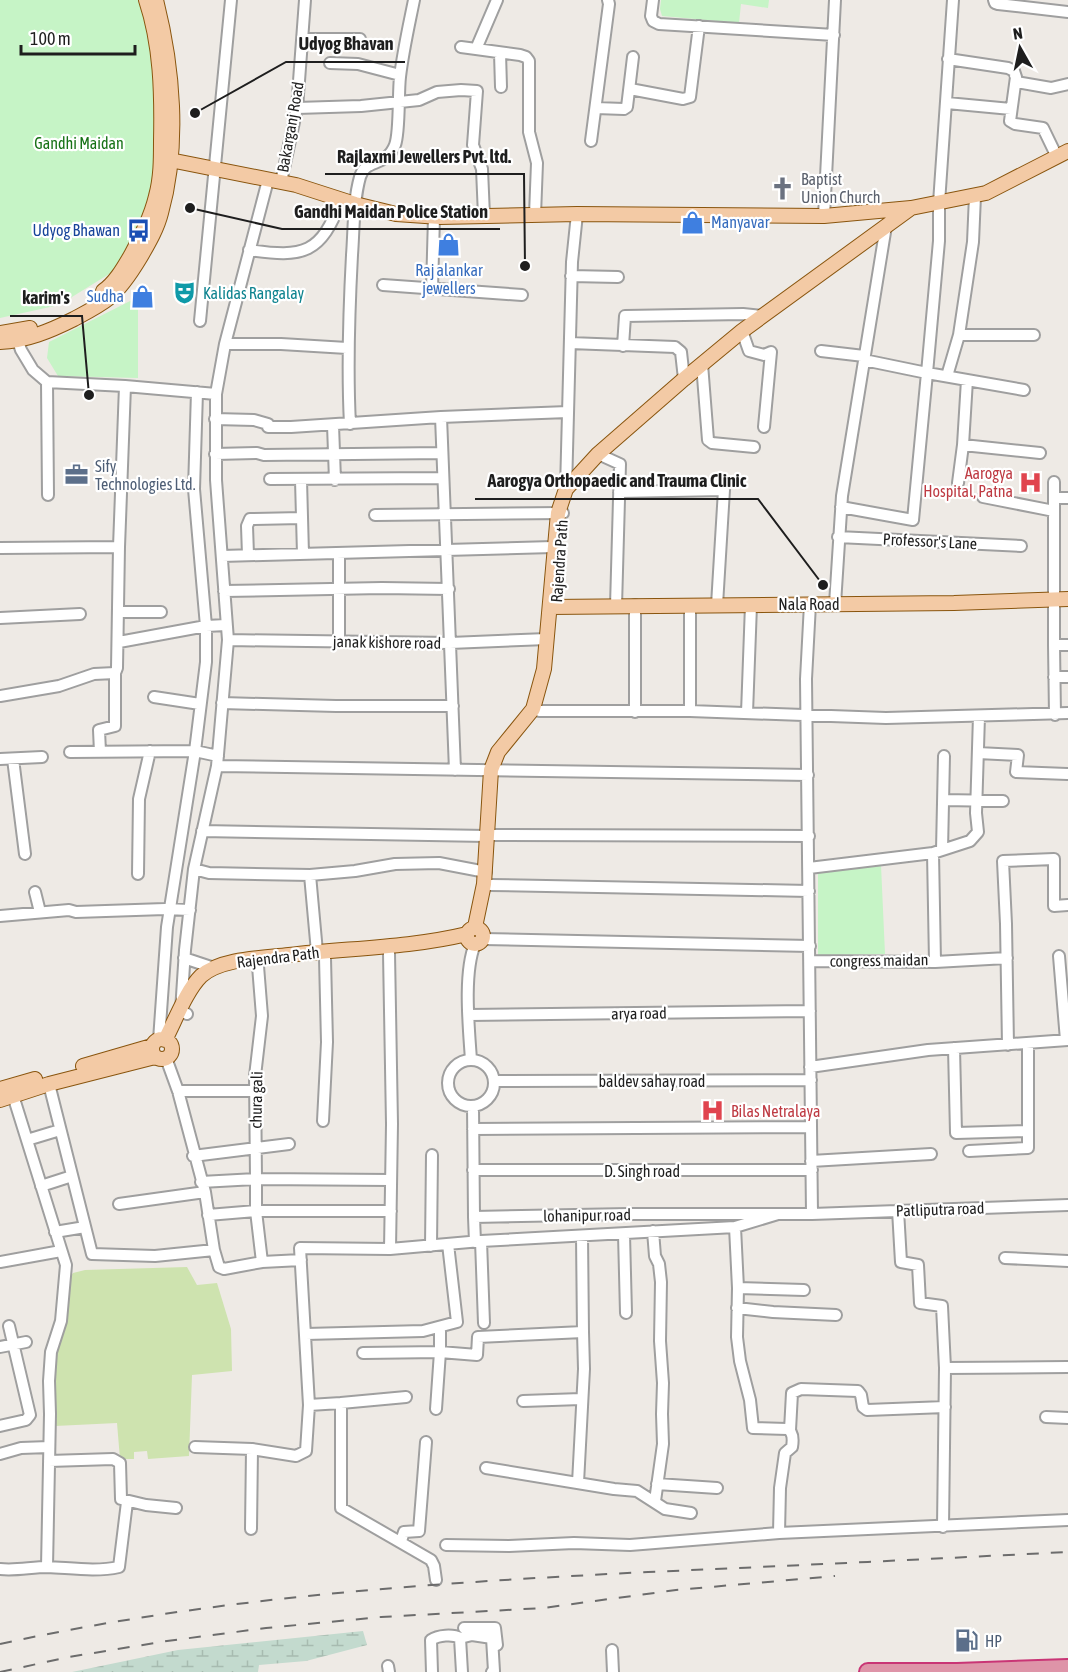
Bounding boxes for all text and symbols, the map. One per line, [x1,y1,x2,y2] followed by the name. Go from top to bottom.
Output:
[21,18,135,56] scale bar
[990,18,1050,78] north arrow
[1012,24,1024,43] text: N
[286,26,405,62] callout: Udyog Bhavan
[30,28,71,49] text: 100 m
[298,33,394,54] text: Udyog Bhavan
[273,80,308,174] street label: Bakarganj Road
[34,134,124,152] park label: Gandhi Maidan
[325,138,524,174] callout: Rajlaxmi Jewellers Pvt. ltd.
[337,146,511,167] text: Rajlaxmi Jewellers Pvt. ltd.
[801,170,880,206] place label: Baptist Union Church
[770,175,796,201] church icon: Baptist Union Church
[282,193,500,229] callout: Gandhi Maidan Police Station
[294,201,488,222] text: Gandhi Maidan Police Station
[680,209,706,235] shop icon: Manyavar
[711,213,770,232] place label: Manyavar
[125,217,151,243] bus stop icon: Udyog Bhawan
[33,221,120,240] place label: Udyog Bhawan
[436,232,462,258] shop icon: Raj alankar jewellers
[415,261,483,298] place label: Raj alankar jewellers
[10,280,82,316] callout: karim's
[172,280,198,306] theatre icon: Kalidas Rangalay
[129,283,155,309] shop icon: Sudha
[203,284,305,303] place label: Kalidas Rangalay
[22,287,70,308] text: karim's
[87,287,124,305] place label: Sudha
[95,457,196,494] place label: Sify Technologies Ltd.
[64,462,90,488] office icon: Sify Technologies Ltd.
[475,463,758,499] callout: Aarogya Orthopaedic and Trauma Clinic
[923,464,1013,501] place label: Aarogya Hospital, Patna
[1018,469,1044,495] hospital icon: Aarogya Hospital, Patna
[487,470,747,491] text: Aarogya Orthopaedic and Trauma Clinic
[547,519,572,603] street label: Rajendra Path
[882,530,978,552] street label: Professor's Lane
[778,595,840,613] street label: Nala Road
[332,632,441,653] street label: janak kishore road
[236,943,320,972] street label: Rajendra Path
[829,950,929,971] street label: congress maidan
[611,1004,667,1023] street label: arya road
[247,1071,266,1129] street label: chura gali
[599,1072,705,1091] street label: baldev sahay road
[700,1098,726,1124] hospital icon: Bilas Netralaya
[731,1102,821,1121] place label: Bilas Netralaya
[604,1162,680,1181] street label: D. Singh road
[895,1198,985,1221] street label: Patliputra road
[543,1205,631,1226] street label: lohanipur road
[954,1628,980,1654] fuel station icon: HP
[985,1632,1002,1650] place label: HP

